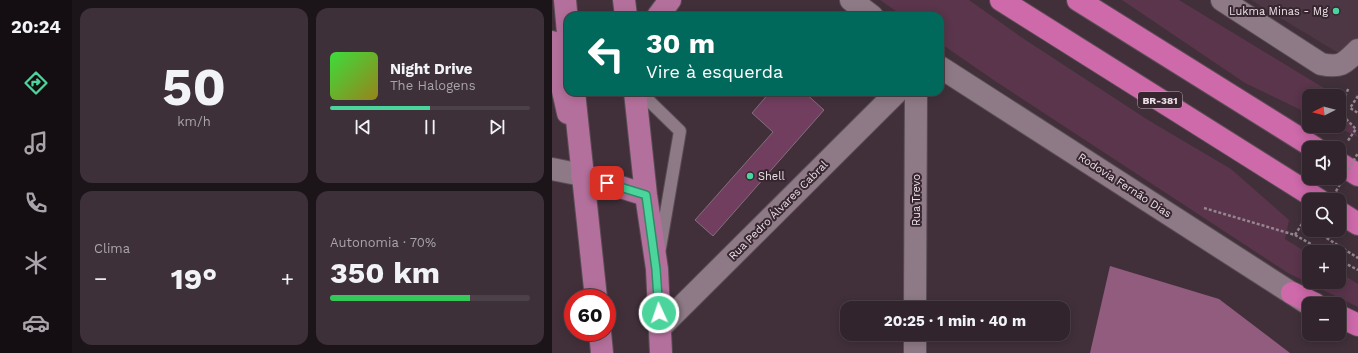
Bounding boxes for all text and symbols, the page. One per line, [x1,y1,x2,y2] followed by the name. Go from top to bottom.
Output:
[1229,5,1328,18] place label: Lukma Minas - Mg
[1331,6,1341,16] marker: Lukma Minas - Mg
[11,16,61,37] text: 20:24
[646,27,715,60] text: 30 m
[580,28,632,80] icon: left
[162,57,226,118] text: 50
[390,60,473,78] text: Night Drive
[646,61,783,82] text: Vire à esquerda
[22,69,50,97] icon: directions
[390,78,476,93] text: The Halogens
[1302,89,1346,133] north arrow
[1302,89,1346,341] map controls
[1138,92,1182,108] road number: BR-381
[177,114,211,129] text: km/h
[352,116,374,138] icon: previous
[419,116,441,138] icon: pause
[486,116,508,138] icon: next
[22,129,50,157] icon: music
[1302,141,1346,185] button: sound
[1076,150,1174,221] street label: Rodovia Fernão Dias
[725,157,831,263] street label: Rua Pedro Álvares Cabral
[590,166,624,200] pin
[758,170,786,183] place label: Shell
[745,171,755,181] marker: Shell
[596,172,618,194] icon: arrive
[910,174,923,226] street label: Rua Trevo
[22,189,50,217] icon: phone
[1302,193,1346,237] button: search
[330,235,436,250] text: Autonomia · 70%
[94,241,130,256] text: Clima
[1302,245,1346,289] button: +
[22,249,50,277] icon: climate
[330,255,440,290] text: 350 km
[171,261,217,296] text: 19°
[94,266,107,291] text: −
[281,266,294,291] text: +
[564,289,616,341] speed limit sign: 60
[638,292,680,334] position arrow
[1302,297,1346,341] button: −
[22,309,50,337] icon: car
[884,312,1026,330] text: 20:25 · 1 min · 40 m

